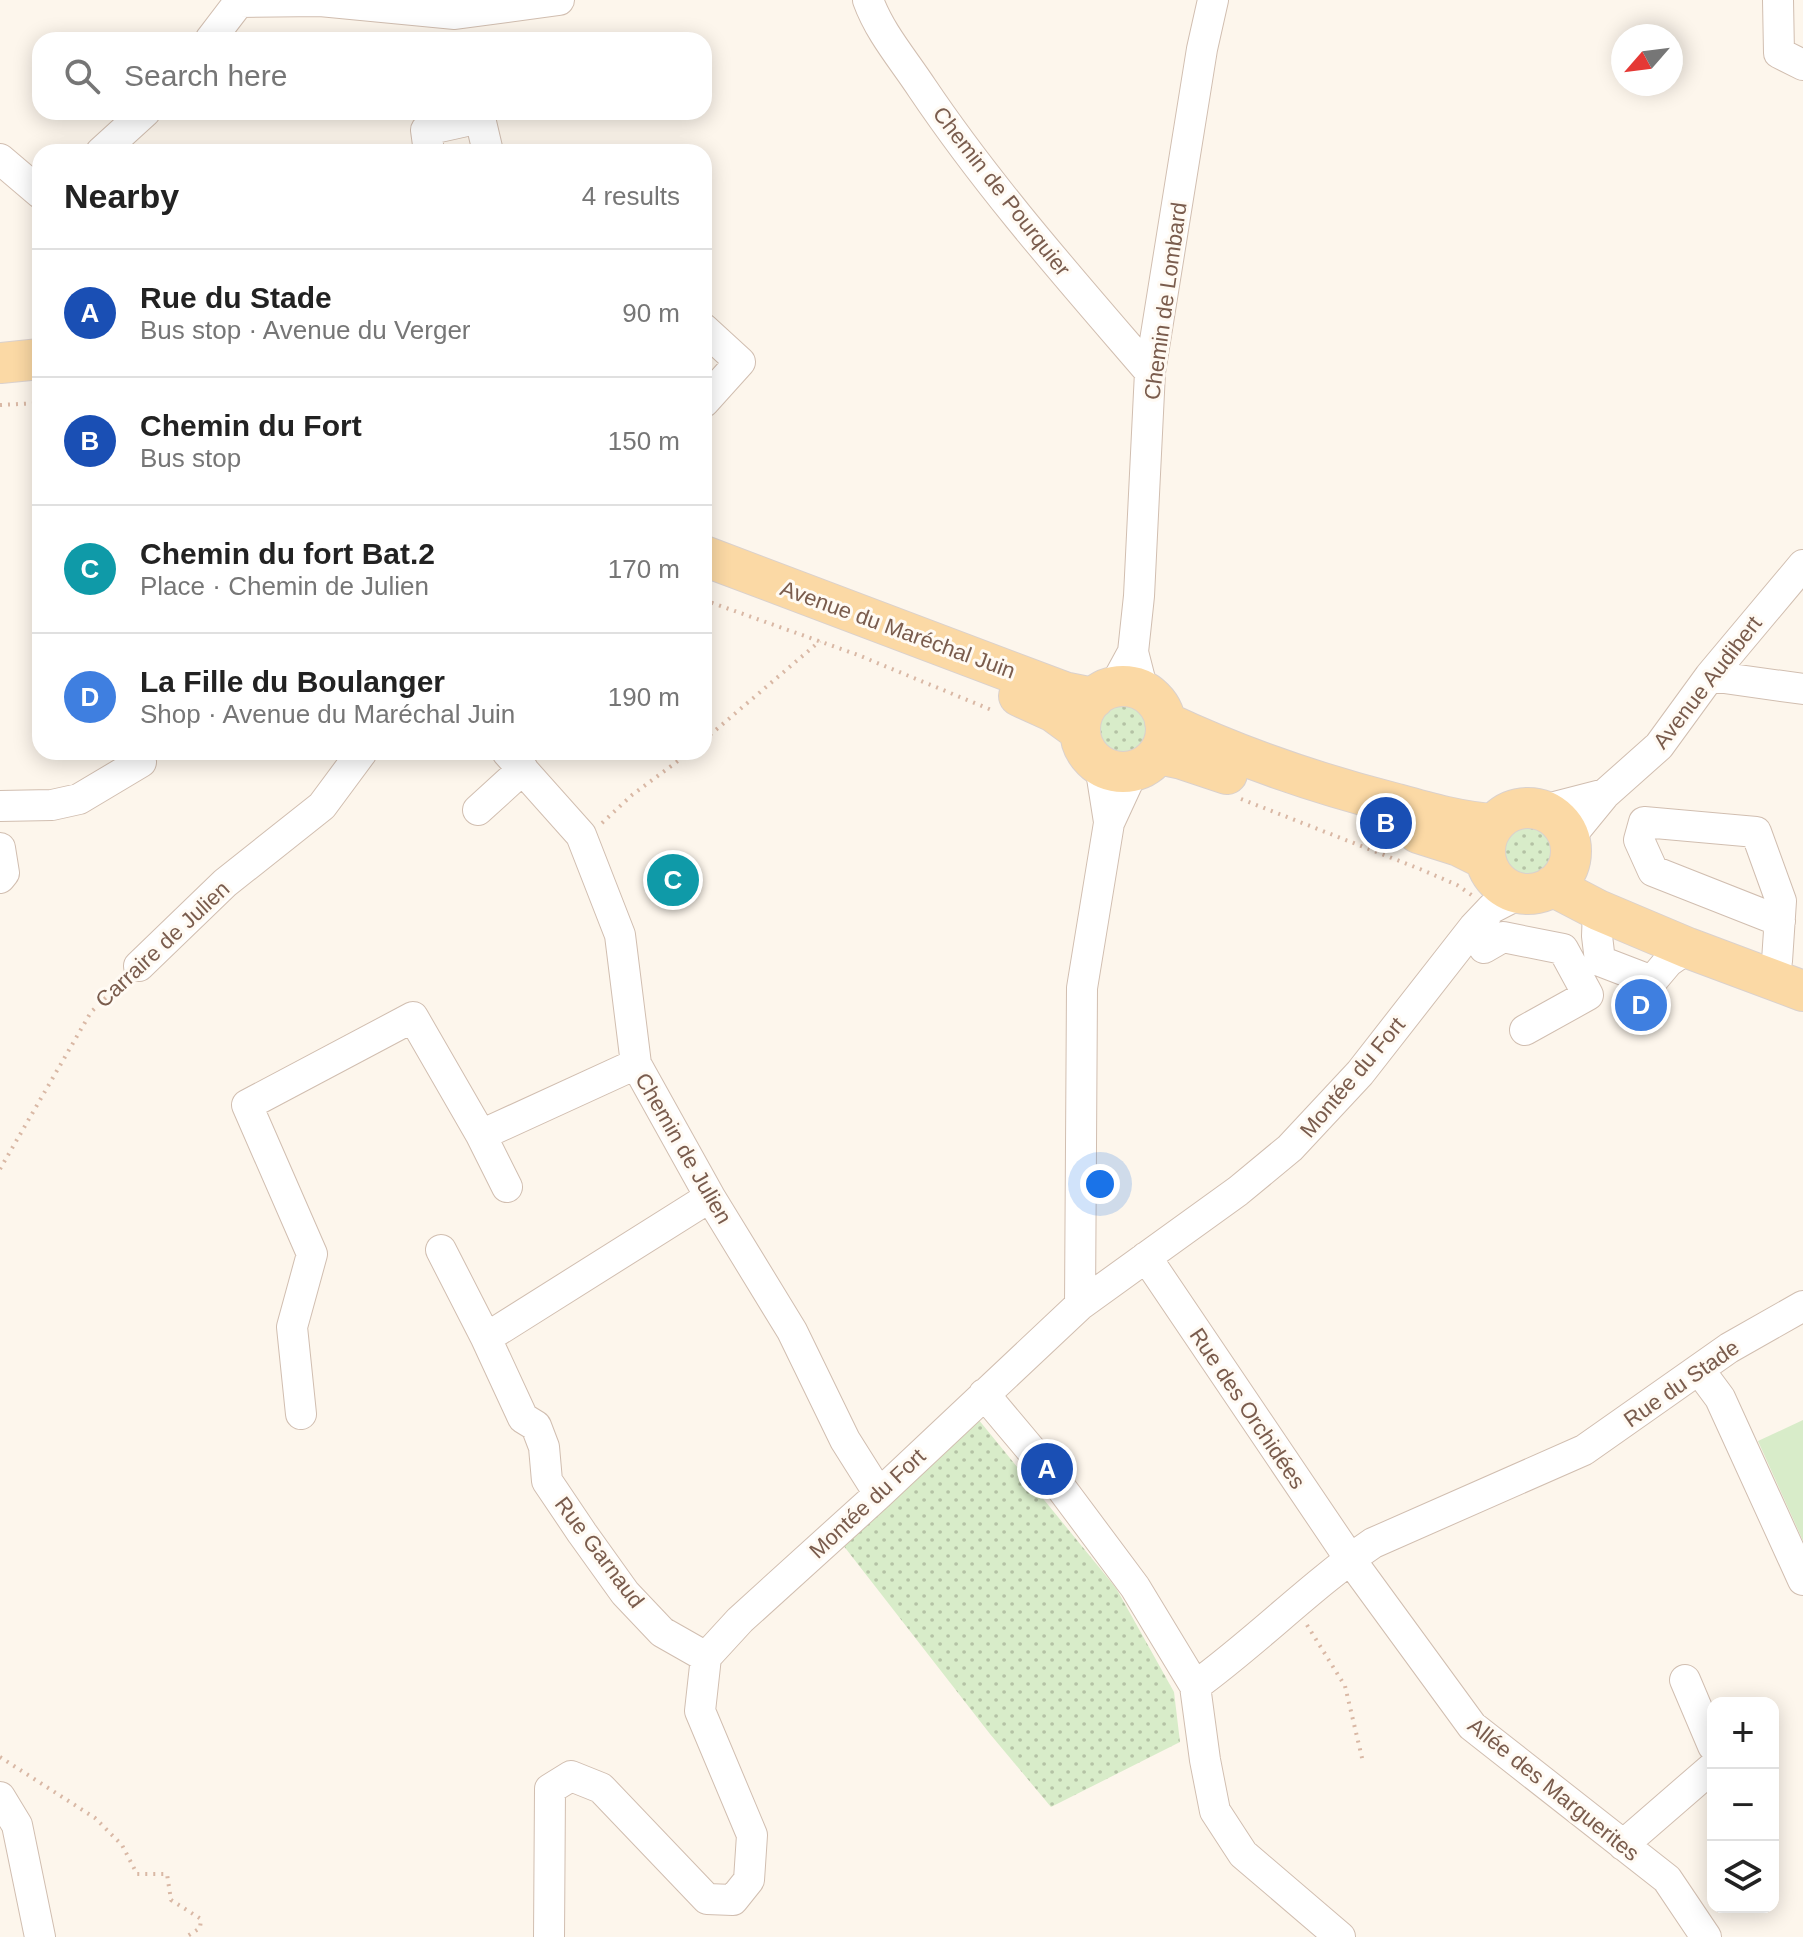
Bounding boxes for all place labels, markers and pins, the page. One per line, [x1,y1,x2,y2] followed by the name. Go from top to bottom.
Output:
[1360,793,1412,853] pin: B
[647,850,699,910] pin: C
[1615,975,1667,1035] pin: D
[1021,1439,1073,1499] pin: A

